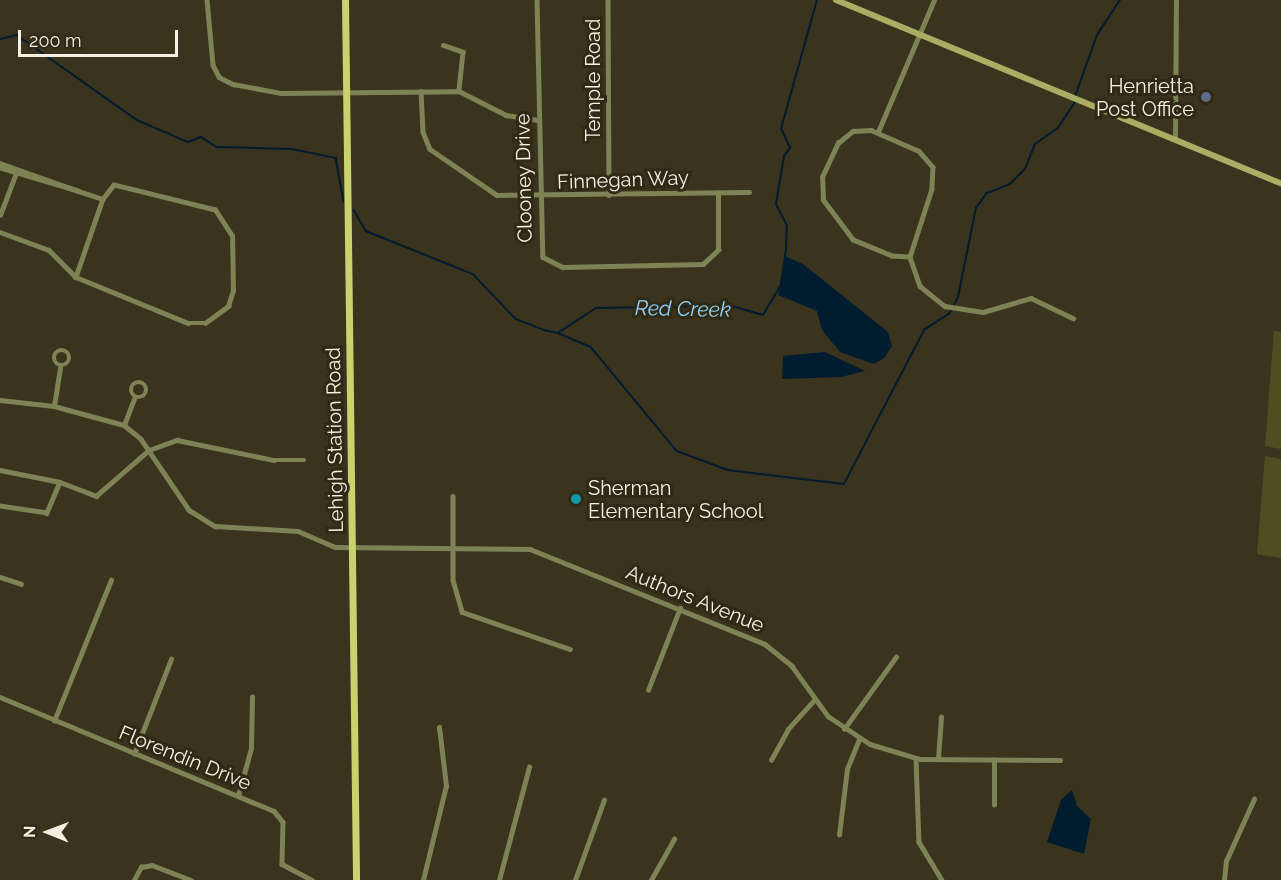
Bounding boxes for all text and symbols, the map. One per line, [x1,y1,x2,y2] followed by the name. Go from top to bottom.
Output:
[21,18,182,56] scale bar
[581,19,605,141] street label: Temple Road
[29,30,82,51] text: 200 m
[1096,74,1194,121] place label: Henrietta Post Office
[1199,90,1213,104] marker: Henrietta Post Office
[511,113,537,243] street label: Clooney Drive
[556,166,690,194] street label: Finnegan Way
[635,296,731,322] water label: Red Creek
[321,347,349,533] street label: Lehigh Station Road
[588,476,764,523] place label: Sherman Elementary School
[569,492,583,506] marker: Sherman Elementary School
[622,560,768,638] street label: Authors Avenue
[115,721,255,795] street label: Florendin Drive
[18,802,78,862] north arrow
[20,825,39,838] text: N

